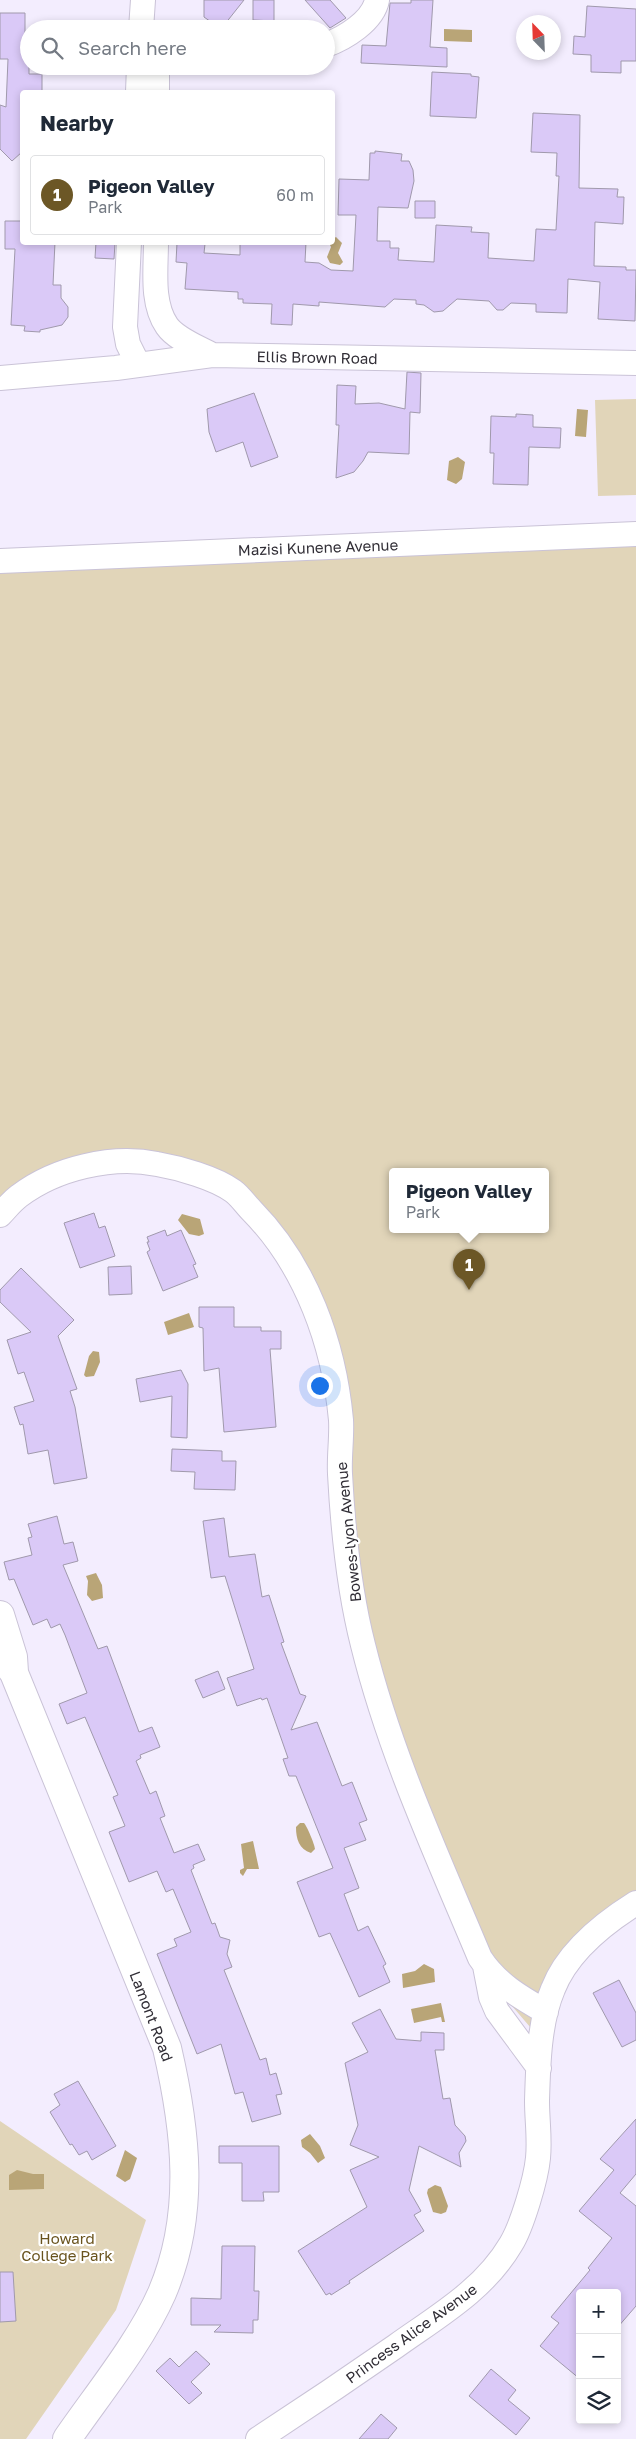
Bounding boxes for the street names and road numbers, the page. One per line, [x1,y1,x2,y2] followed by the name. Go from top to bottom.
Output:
[256,347,378,367] street label: Ellis Brown Road
[238,535,399,559] street label: Mazisi Kunene Avenue
[332,1461,364,1603] street label: Bowes-lyon Avenue
[127,1968,177,2064] street label: Lamont Road
[342,2279,480,2387] street label: Princess Alice Avenue

